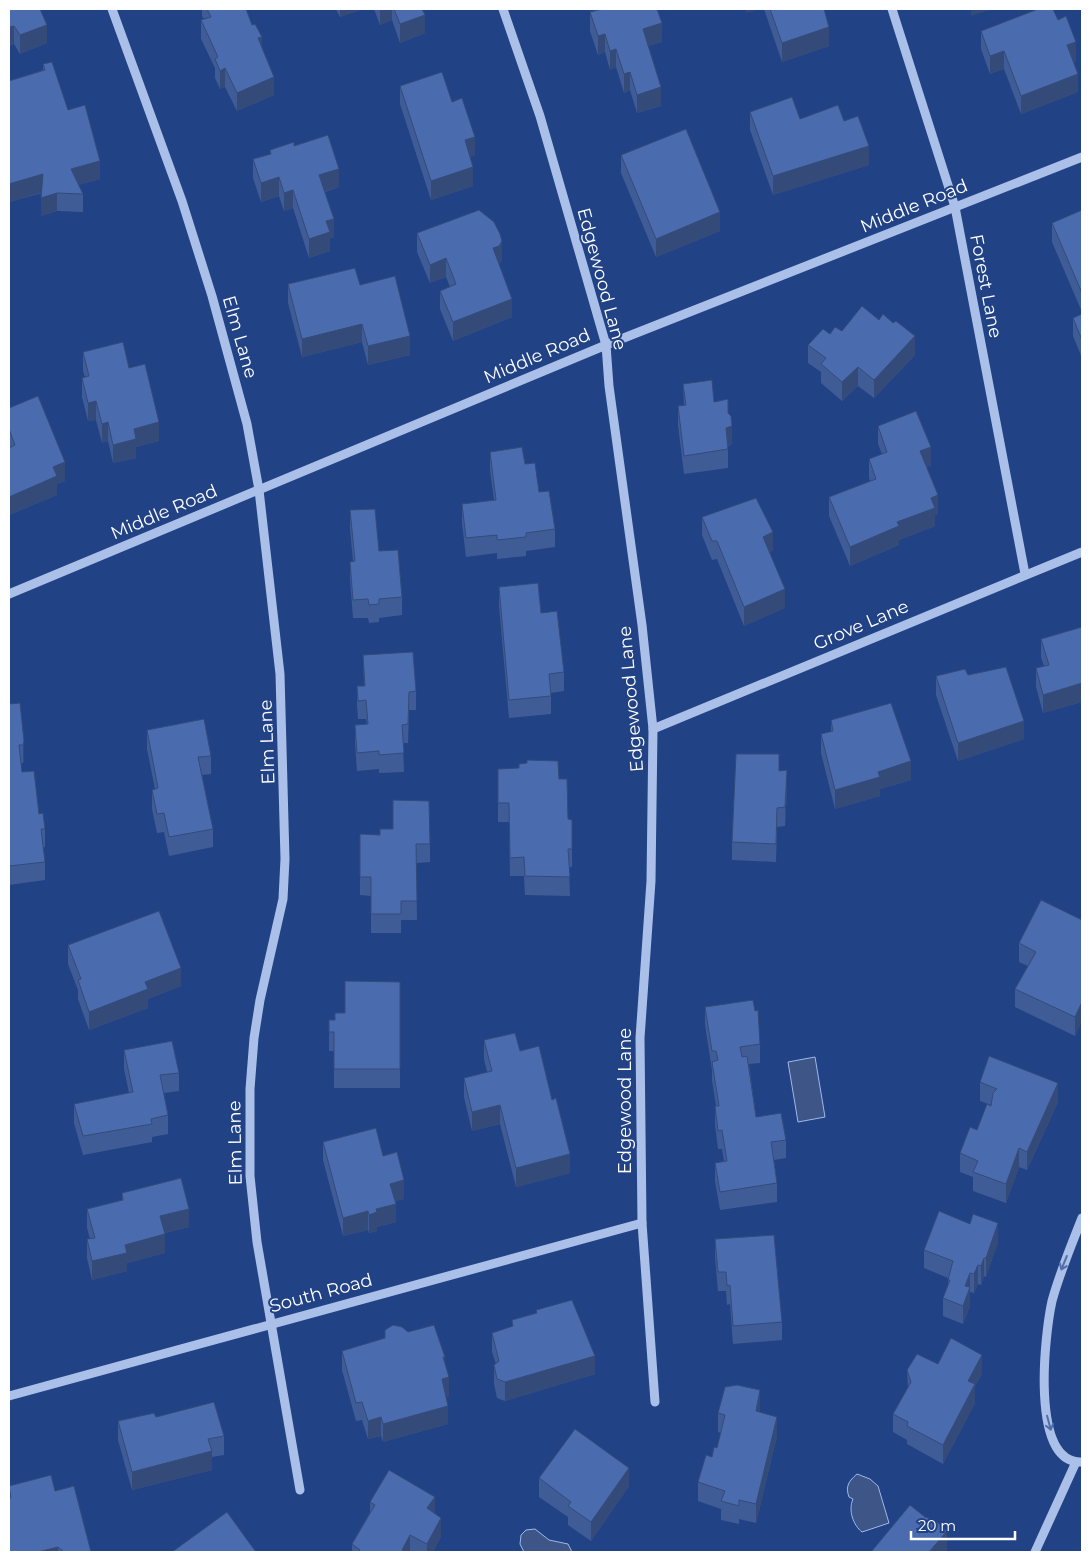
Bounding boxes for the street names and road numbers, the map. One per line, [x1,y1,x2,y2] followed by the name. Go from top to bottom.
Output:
[857,174,971,238] street label: Middle Road
[572,205,632,353] street label: Edgewood Lane
[965,232,1007,340] street label: Forest Lane
[218,293,262,381] street label: Elm Lane
[480,324,594,388] street label: Middle Road
[107,480,221,544] street label: Middle Road
[810,595,912,655] street label: Grove Lane
[614,625,648,773] street label: Edgewood Lane
[255,699,279,785] street label: Elm Lane
[614,1028,636,1174] street label: Edgewood Lane
[223,1100,247,1186] street label: Elm Lane
[267,1269,375,1317] street label: South Road

